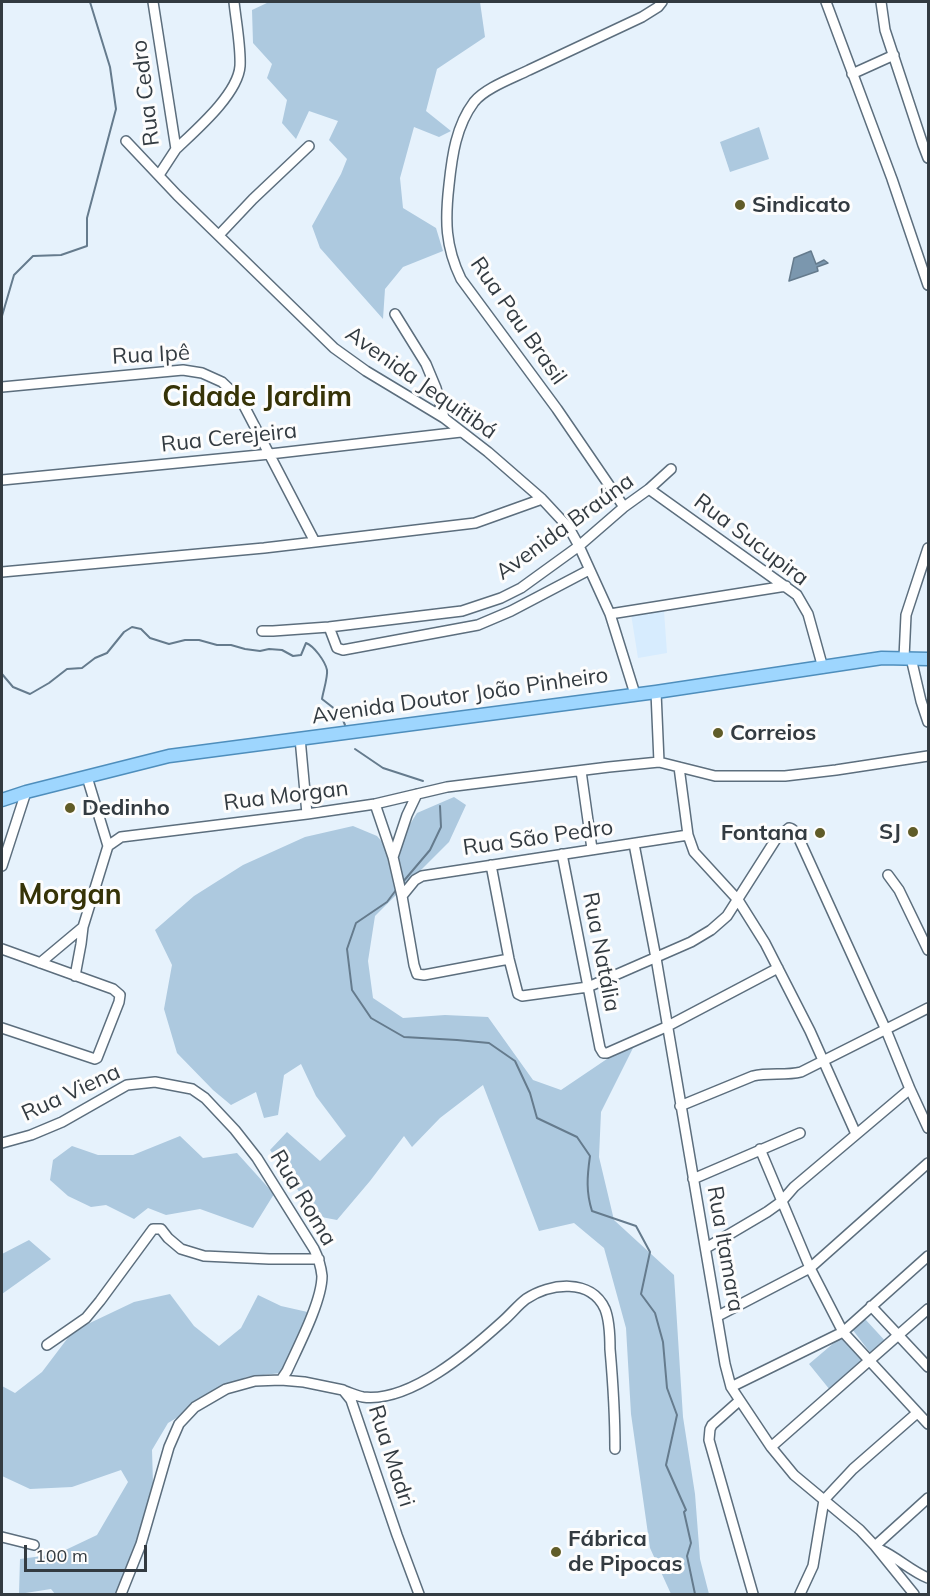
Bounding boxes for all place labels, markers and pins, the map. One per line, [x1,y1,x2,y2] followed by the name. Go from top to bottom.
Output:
[752,192,850,218] place label: Sindicato
[733,198,747,212] marker: Sindicato
[730,720,816,746] place label: Correios
[711,726,725,740] marker: Correios
[82,795,170,821] place label: Dedinho
[63,801,77,815] marker: Dedinho
[879,819,901,845] place label: SJ
[721,820,808,846] place label: Fontana
[906,825,920,839] marker: SJ
[813,826,827,840] marker: Fontana
[568,1526,682,1578] place label: Fábrica de Pipocas
[549,1545,563,1559] marker: Fábrica de Pipocas

